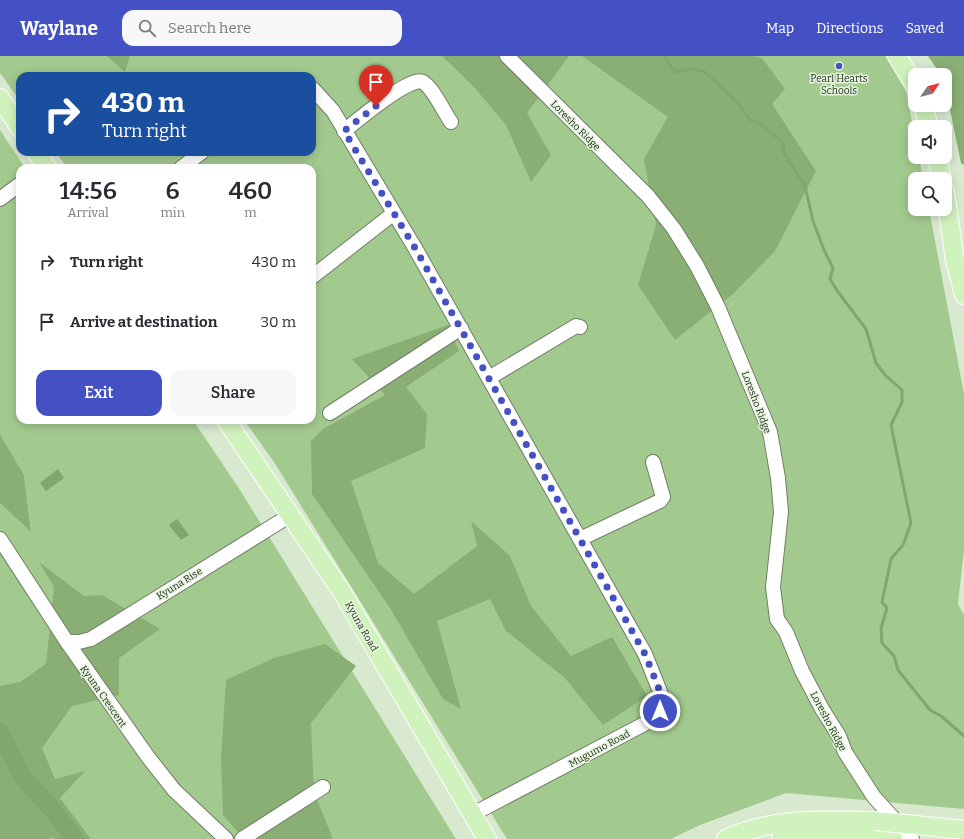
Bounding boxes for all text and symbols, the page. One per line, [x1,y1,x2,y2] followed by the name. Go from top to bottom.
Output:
[122,10,402,46] search box
[20,17,98,40] text: Waylane
[136,17,158,39] icon: search
[168,19,251,37] text: Search here
[766,20,794,37] text: Map
[816,20,884,37] text: Directions
[906,20,944,37] text: Saved
[834,61,844,71] marker: Pearl Hearts Schools
[359,65,393,106] pin
[908,68,952,112] north arrow
[908,68,952,216] map controls
[365,71,387,93] icon: arrive
[810,73,868,97] place label: Pearl Hearts Schools
[102,86,185,119] text: 430 m
[36,88,88,140] icon: right
[548,98,603,153] street label: Loresho Ridge
[102,120,187,142] text: Turn right
[908,120,952,164] button: sound
[908,172,952,216] button: search
[60,177,117,205] text: 14:56
[166,177,180,205] text: 6
[229,177,272,205] text: 460
[68,205,109,220] text: Arrival
[160,205,185,220] text: min
[244,205,257,220] text: m
[36,251,58,273] icon: right
[70,253,143,271] text: Turn right
[252,253,296,271] text: 430 m
[36,311,58,333] icon: arrive
[70,313,217,331] text: Arrive at destination
[261,313,296,331] text: 30 m
[739,369,773,435] street label: Loresho Ridge
[36,370,162,416] button: Exit
[170,370,296,416] button: Share
[154,565,205,603] street label: Kyuna Rise
[342,599,380,654] street label: Kyuna Road
[77,663,129,730] street label: Kyuna Crescent
[639,690,681,732] position arrow
[807,690,849,753] street label: Loresho Ridge
[567,728,632,770] street label: Mugumo Road

